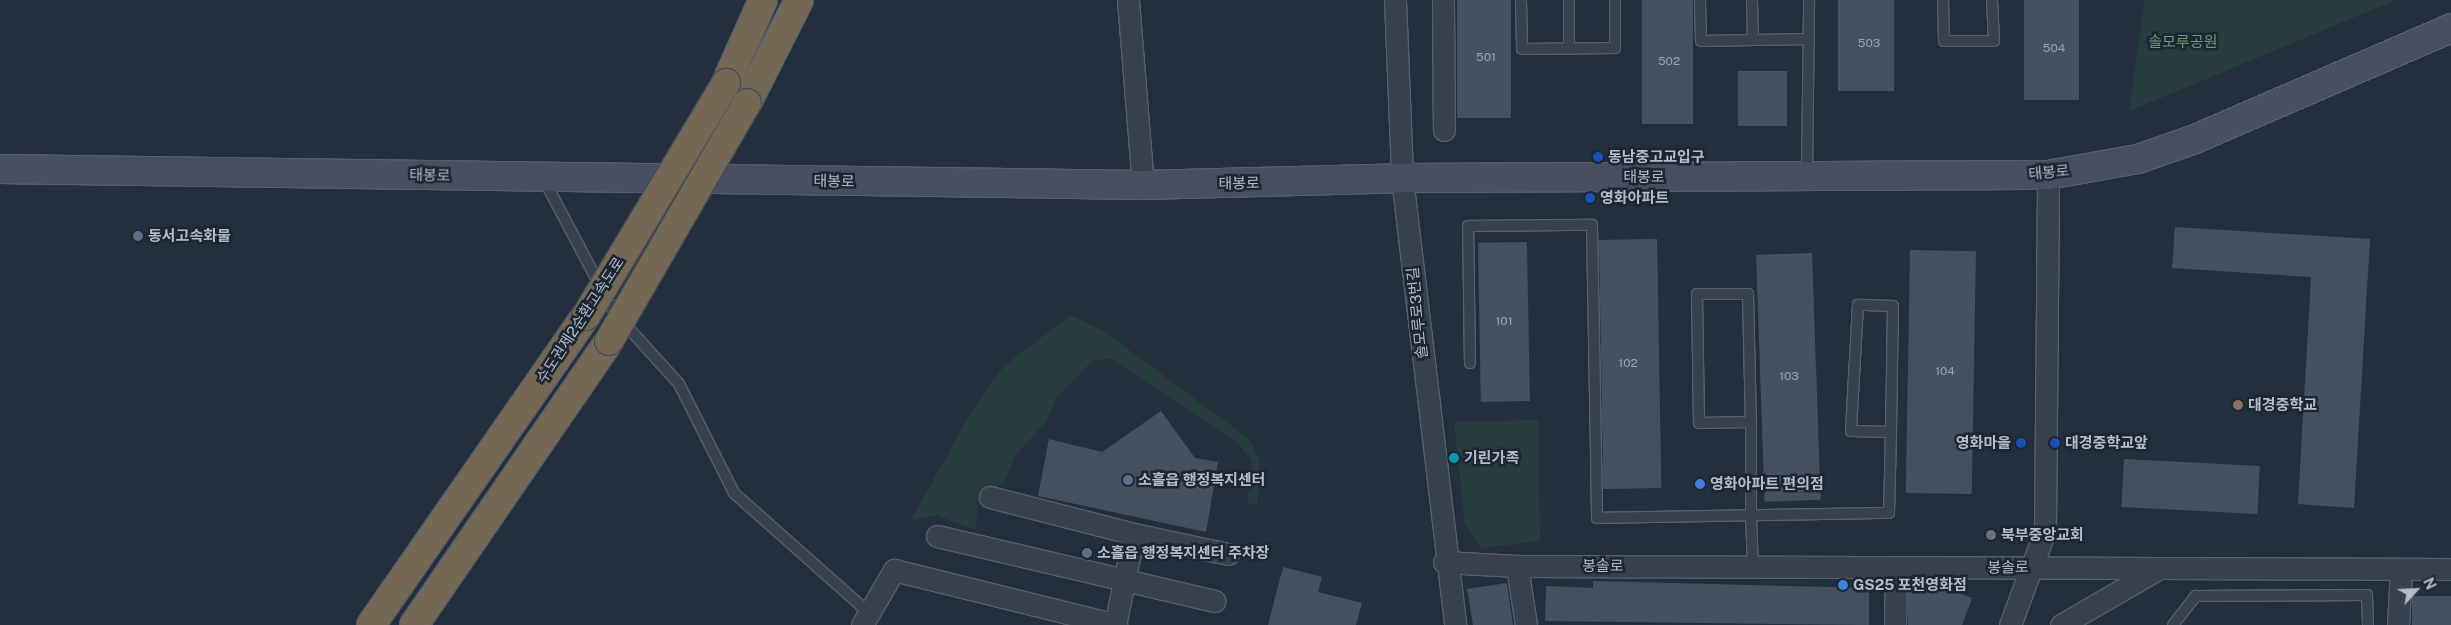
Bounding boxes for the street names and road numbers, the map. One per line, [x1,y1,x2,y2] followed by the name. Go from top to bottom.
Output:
[2027,161,2071,183] street label: 태봉로
[409,166,451,184] street label: 태봉로
[1623,168,1665,186] street label: 태봉로
[813,172,855,190] street label: 태봉로
[1218,174,1260,192] street label: 태봉로
[532,253,628,387] street label: 수도권제2순환고속도로
[1403,266,1431,360] street label: 솔모루로3번길
[1582,557,1624,575] street label: 봉솔로
[1987,558,2029,576] street label: 봉솔로

